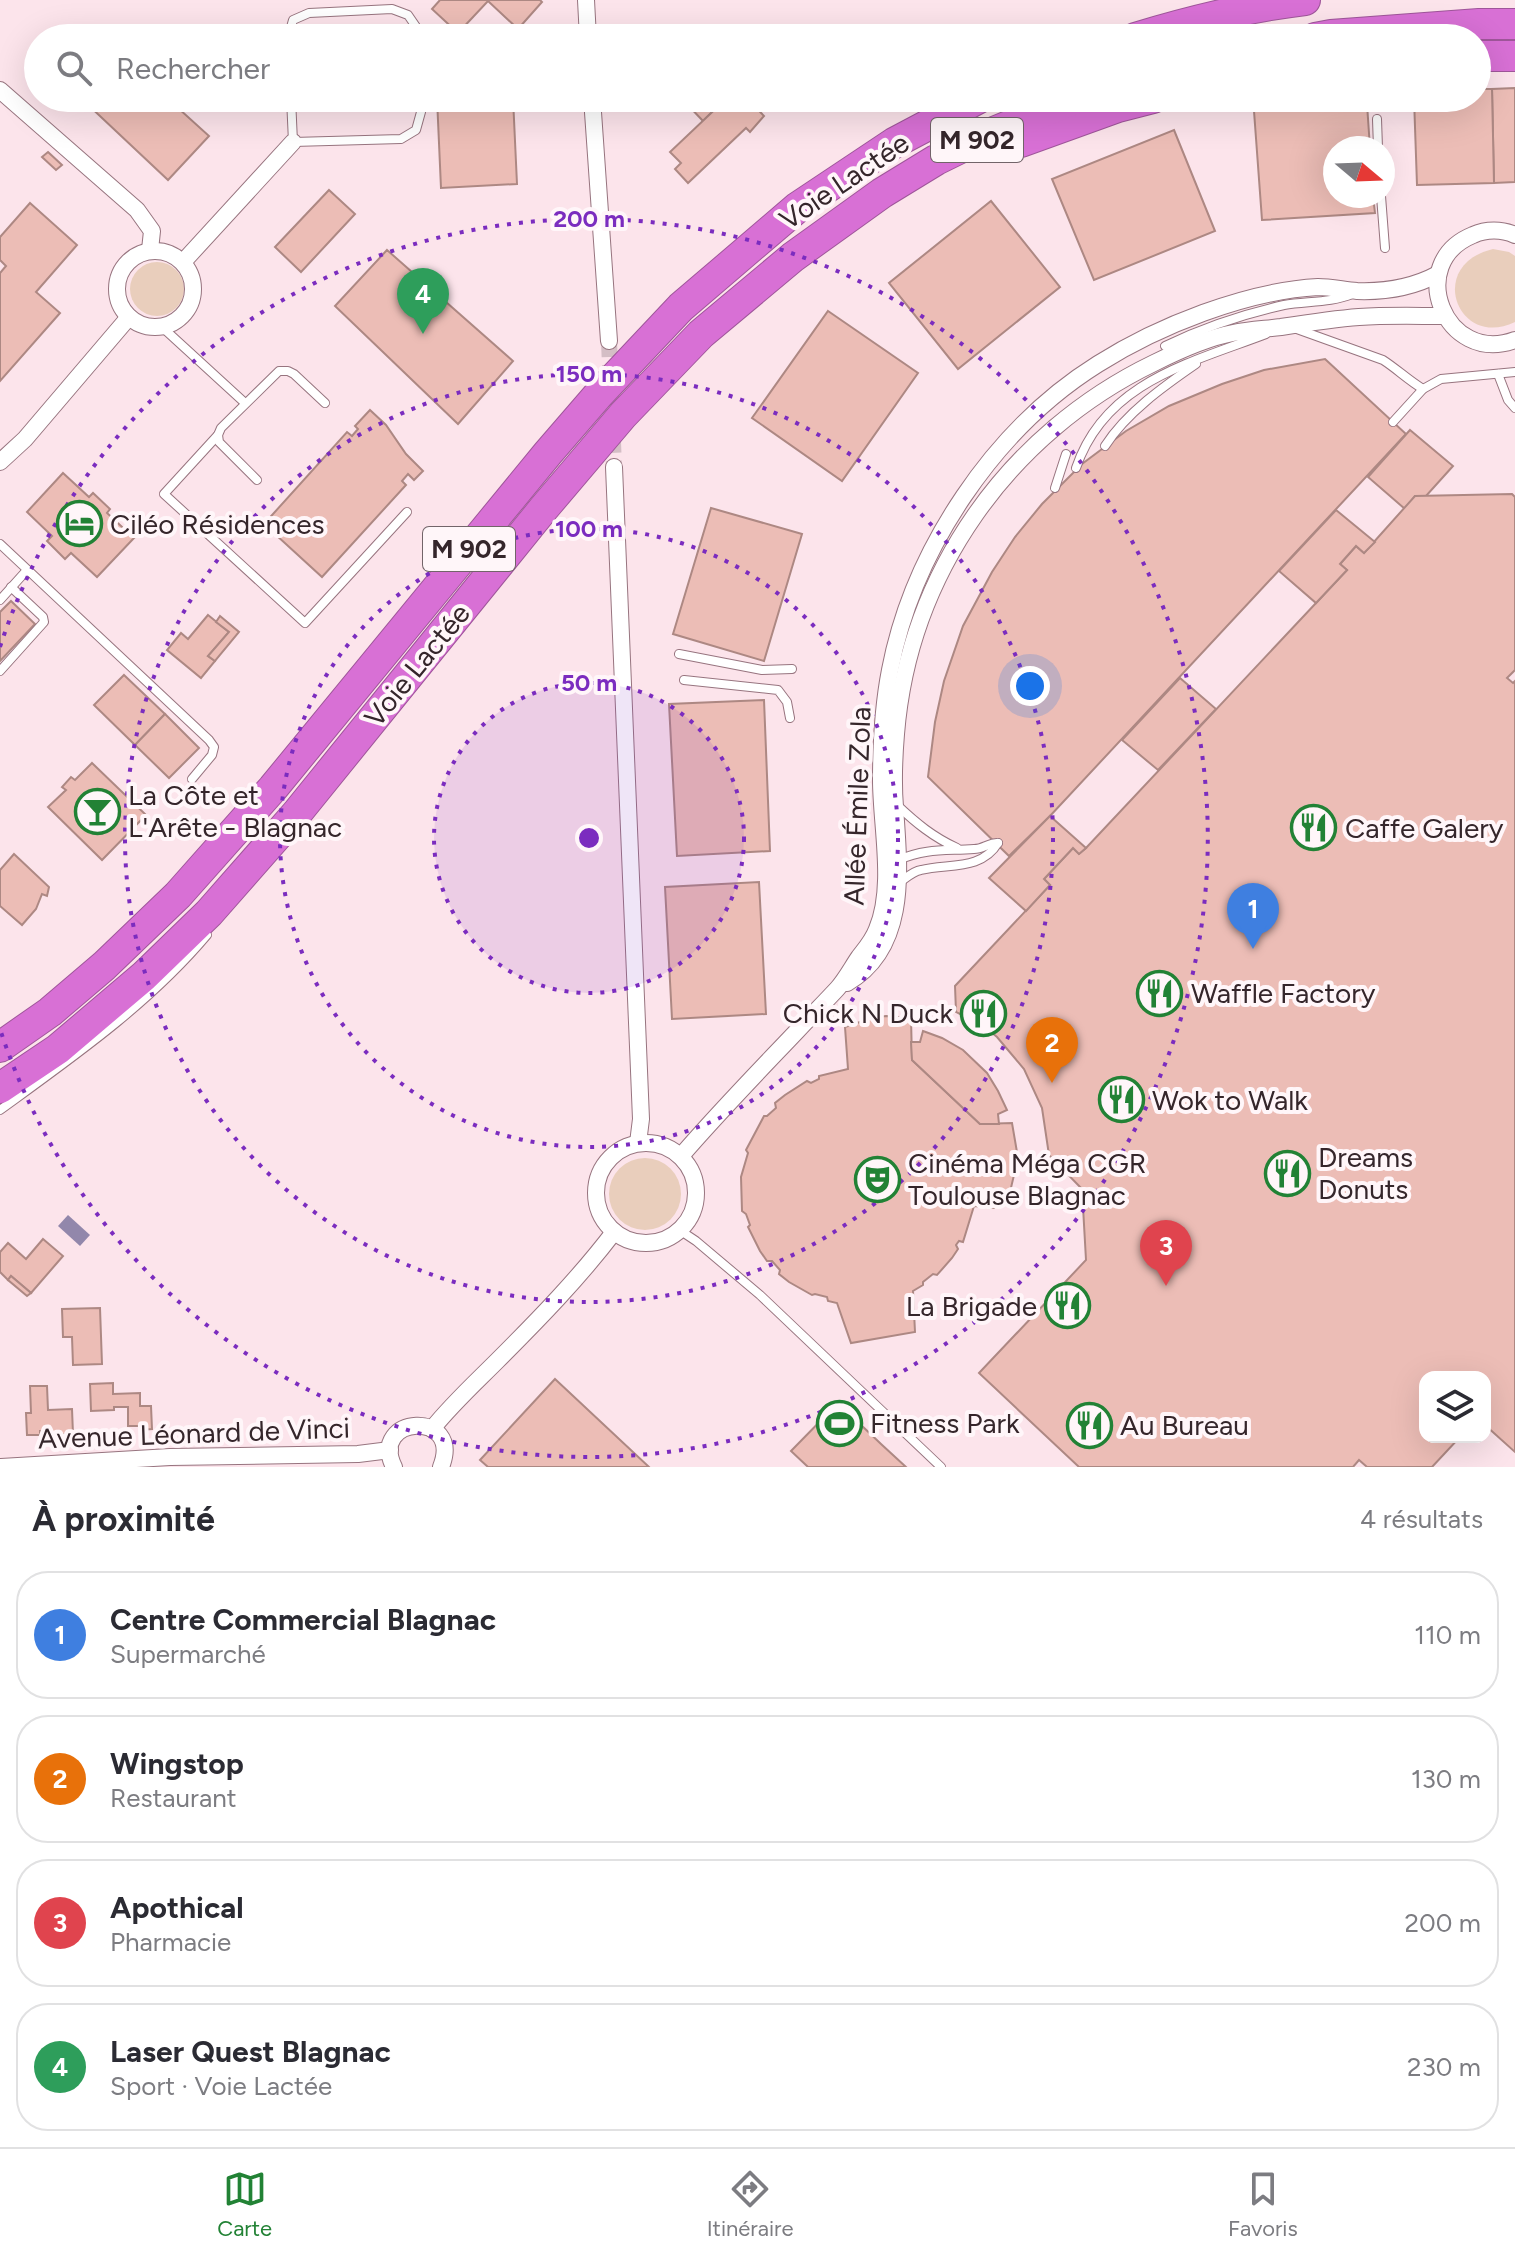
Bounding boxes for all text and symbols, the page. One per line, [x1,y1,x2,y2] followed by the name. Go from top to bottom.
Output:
[24,24,1491,112] search box
[52,46,96,90] icon: search
[116,50,270,87] text: Rechercher
[931,118,1023,162] road number: M 902
[773,125,915,237] street label: Voie Lactée
[1323,136,1395,208] north arrow
[553,204,625,233] text: 200 m
[397,268,449,334] pin: 4
[556,359,622,388] text: 150 m
[55,500,103,548] hotel icon: Ciléo Résidences
[110,507,325,541] place label: Ciléo Résidences
[555,514,623,543] text: 100 m
[423,527,515,571] road number: M 902
[357,597,477,733] street label: Voie Lactée
[1010,666,1050,706] your location
[561,668,617,697] text: 50 m
[837,706,877,906] street label: Allée Émile Zola
[128,778,342,844] place label: La Côte et L'Arête - Blagnac
[73,787,121,835] bar icon: La Côte et L'Arête - Blagnac
[1290,804,1338,852] restaurant icon: Caffe Galery
[1345,811,1504,845] place label: Caffe Galery
[575,824,603,852] centre of rings
[1227,883,1279,949] pin: 1
[1136,969,1184,1017] restaurant icon: Waffle Factory
[1191,976,1376,1010] place label: Waffle Factory
[960,989,1008,1037] restaurant icon: Chick N Duck
[783,996,953,1030] place label: Chick N Duck
[1026,1017,1078,1083] pin: 2
[1097,1076,1145,1124] restaurant icon: Wok to Walk
[1152,1083,1308,1117] place label: Wok to Walk
[1318,1140,1413,1206] place label: Dreams Donuts
[908,1146,1146,1212] place label: Cinéma Méga CGR Toulouse Blagnac
[1263,1149,1311,1197] restaurant icon: Dreams Donuts
[853,1155,901,1203] theatre icon: Cinéma Méga CGR Toulouse Blagnac
[1140,1220,1192,1286] pin: 3
[1044,1282,1092,1330] restaurant icon: La Brigade
[906,1289,1037,1323] place label: La Brigade
[1419,1371,1491,1443] map controls
[1419,1371,1491,1443] button: layers
[815,1399,863,1447] sports icon: Fitness Park
[1065,1401,1113,1449] restaurant icon: Au Bureau
[870,1406,1020,1440] place label: Fitness Park
[1120,1408,1249,1442] place label: Au Bureau
[37,1411,351,1455] street label: Avenue Léonard de Vinci
[32,1499,215,1540] text: À proximité
[1360,1503,1483,1535] text: 4 résultats
[110,1601,496,1638] text: Centre Commercial Blagnac
[55,1619,65,1651] text: 1
[1414,1619,1481,1651] text: 110 m
[110,1638,266,1670] text: Supermarché
[110,1745,244,1782] text: Wingstop
[52,1763,68,1795] text: 2
[1411,1763,1481,1795] text: 130 m
[110,1782,237,1814] text: Restaurant
[110,1889,244,1926] text: Apothical
[53,1907,67,1939] text: 3
[1405,1907,1481,1939] text: 200 m
[110,1926,231,1958] text: Pharmacie
[110,2033,391,2070] text: Laser Quest Blagnac
[52,2051,68,2083] text: 4
[1407,2051,1481,2083] text: 230 m
[110,2070,332,2102] text: Sport · Voie Lactée
[217,2167,272,2242] tab: Carte
[707,2167,794,2242] tab: Itinéraire
[1228,2167,1298,2242] tab: Favoris

